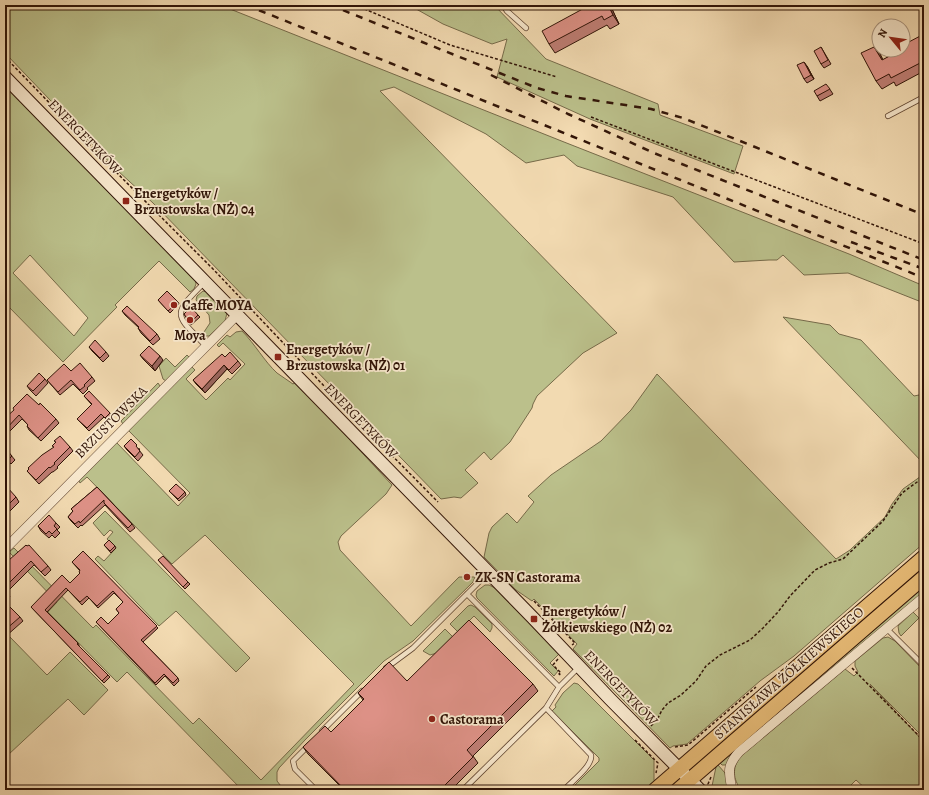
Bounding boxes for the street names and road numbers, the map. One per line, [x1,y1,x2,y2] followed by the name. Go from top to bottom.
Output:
[44,95,127,180] street label: ENERGETYKÓW
[320,379,403,464] street label: ENERGETYKÓW
[70,381,152,463] street label: BRZUSTOWSKA
[710,602,868,743] street label: STANISŁAWA ŻÓŁKIEWSKIEGO
[580,646,663,731] street label: ENERGETYKÓW

